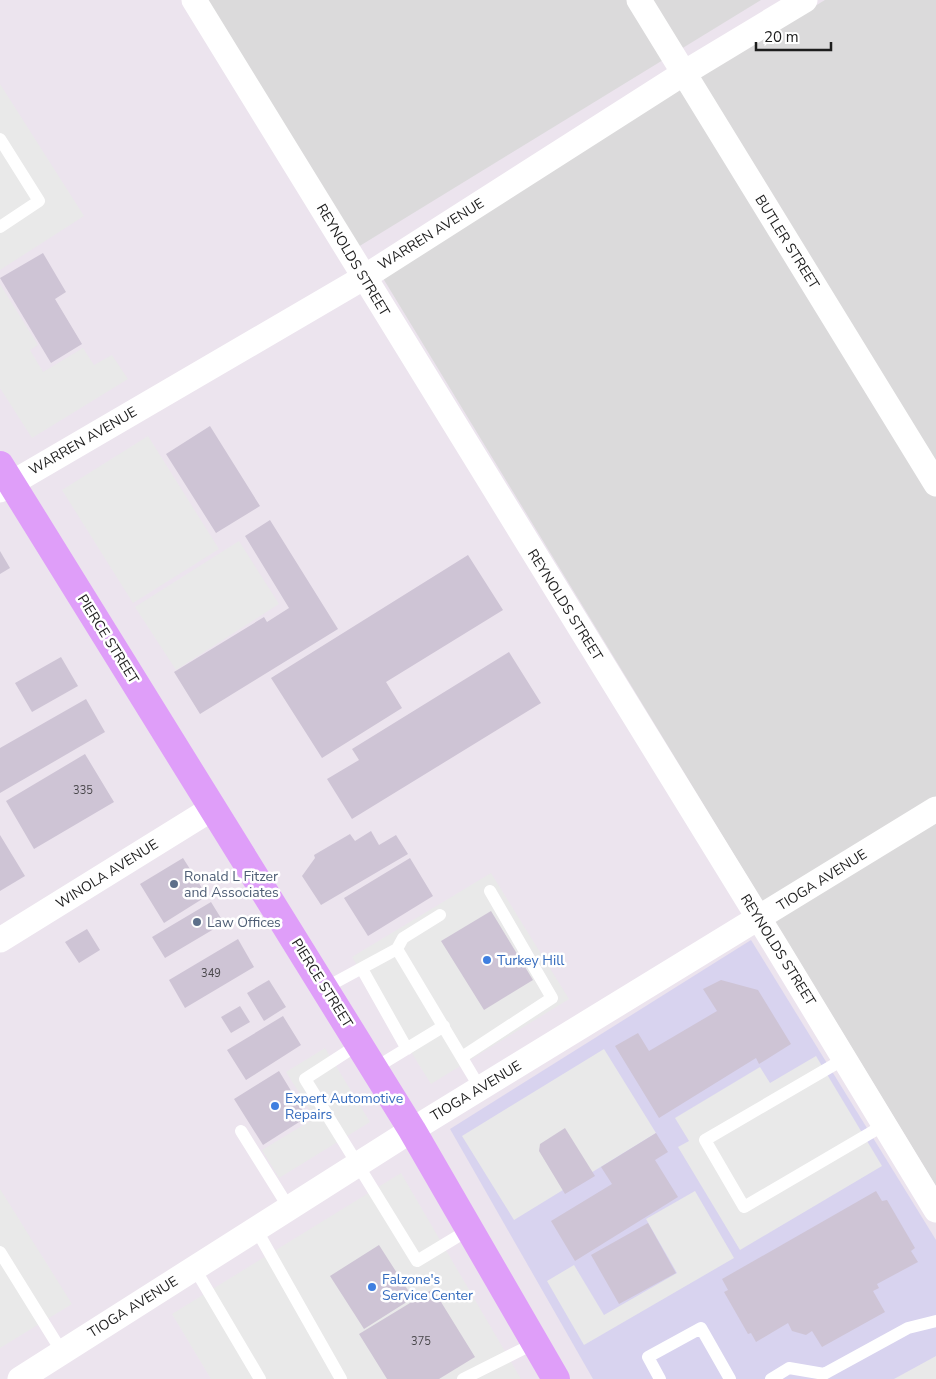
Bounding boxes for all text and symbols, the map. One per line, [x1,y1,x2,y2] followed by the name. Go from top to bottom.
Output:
[756,20,831,52] scale bar
[764,27,799,47] text: 20 m
[750,191,824,293] street label: BUTLER STREET
[374,194,488,274] street label: WARREN AVENUE
[312,200,394,320] street label: REYNOLDS STREET
[26,402,140,480] street label: WARREN AVENUE
[523,546,607,665] street label: REYNOLDS STREET
[73,591,143,688] street label: PIERCE STREET
[73,783,93,798] house number: 335
[52,835,162,913] street label: WINOLA AVENUE
[773,845,871,915] street label: TIOGA AVENUE
[184,867,279,902] place label: Ronald L Fitzer and Associates
[168,878,180,890] marker: Ronald L Fitzer and Associates
[736,891,820,1010] street label: REYNOLDS STREET
[207,913,281,932] place label: Law Offices
[191,916,203,928] marker: Law Offices
[287,935,357,1032] street label: PIERCE STREET
[497,951,565,970] place label: Turkey Hill
[481,954,493,966] marker: Turkey Hill
[201,966,221,981] house number: 349
[427,1056,525,1126] street label: TIOGA AVENUE
[285,1089,403,1124] place label: Expert Automotive Repairs
[269,1100,281,1112] marker: Expert Automotive Repairs
[382,1270,473,1305] place label: Falzone's Service Center
[84,1272,182,1342] street label: TIOGA AVENUE
[366,1281,378,1293] marker: Falzone's Service Center
[411,1334,431,1349] house number: 375

